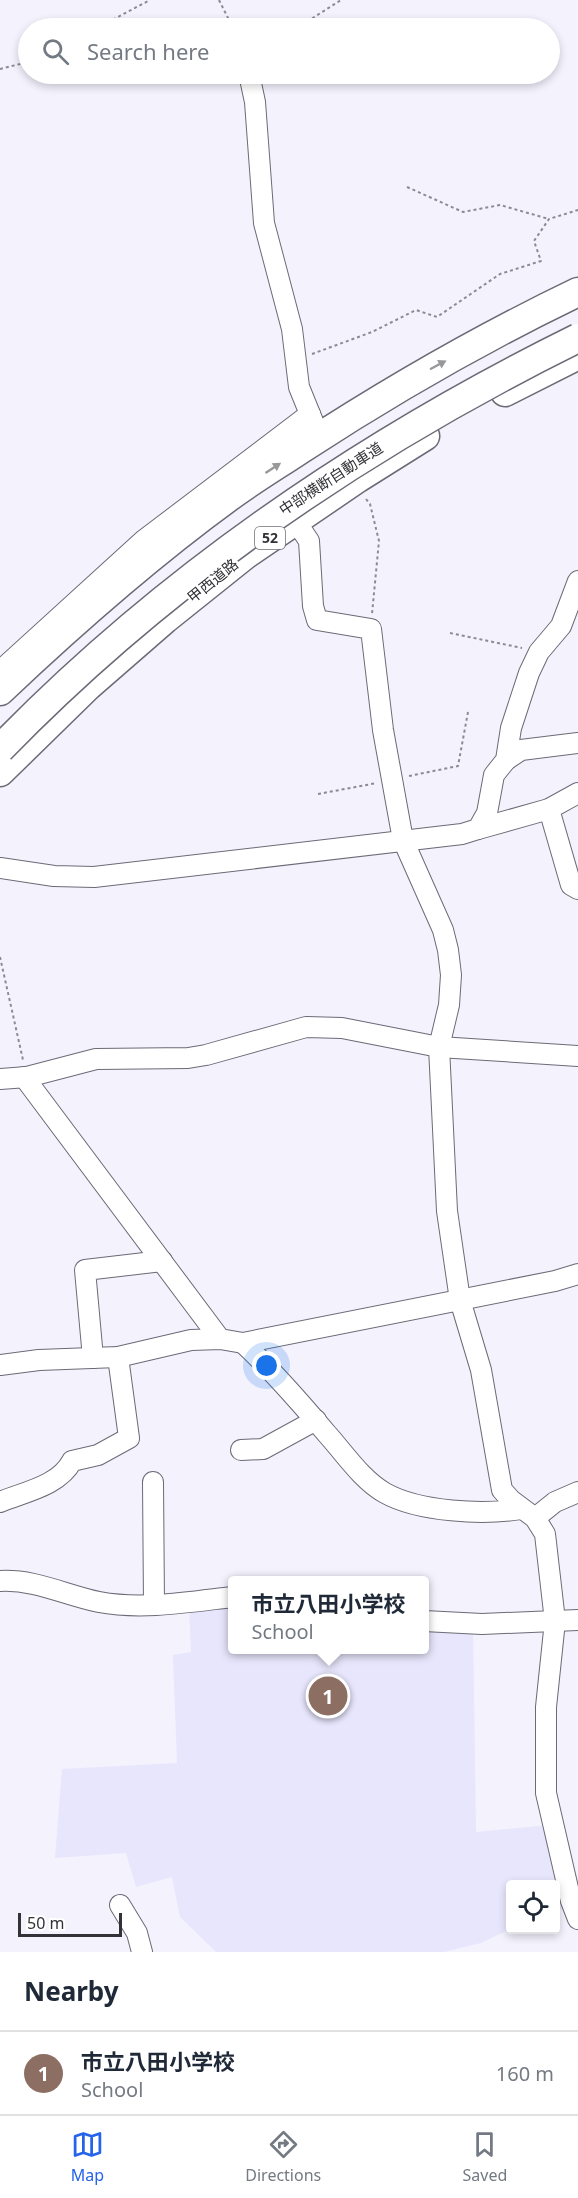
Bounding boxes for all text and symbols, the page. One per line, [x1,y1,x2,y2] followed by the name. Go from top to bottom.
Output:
[18,18,560,84] search box
[39,35,72,68] icon: search
[87,36,209,66] text: Search here
[429,360,446,369] one-way arrow
[275,437,386,519] street label: 中部横断自動車道
[264,462,280,474] one-way arrow
[255,527,285,549] road number: 52
[183,554,242,607] street label: 甲西道路
[252,1351,281,1380] your location
[228,1576,429,1654] popup
[251,1588,406,1618] text: 市立八田小学校
[251,1618,314,1645] text: School
[308,1674,348,1718] pin: 1
[506,1880,560,1934] map controls
[506,1880,560,1934] button: locate
[18,1910,122,1938] scale bar
[27,1912,64,1934] text: 50 m
[24,1973,119,2009] text: Nearby
[81,2046,235,2076] text: 市立八田小学校
[38,2060,49,2087] text: 1
[496,2060,554,2087] text: 160 m
[81,2076,143,2103] text: School
[71,2128,104,2186] tab: Map
[245,2128,321,2186] tab: Directions
[463,2128,507,2186] tab: Saved

